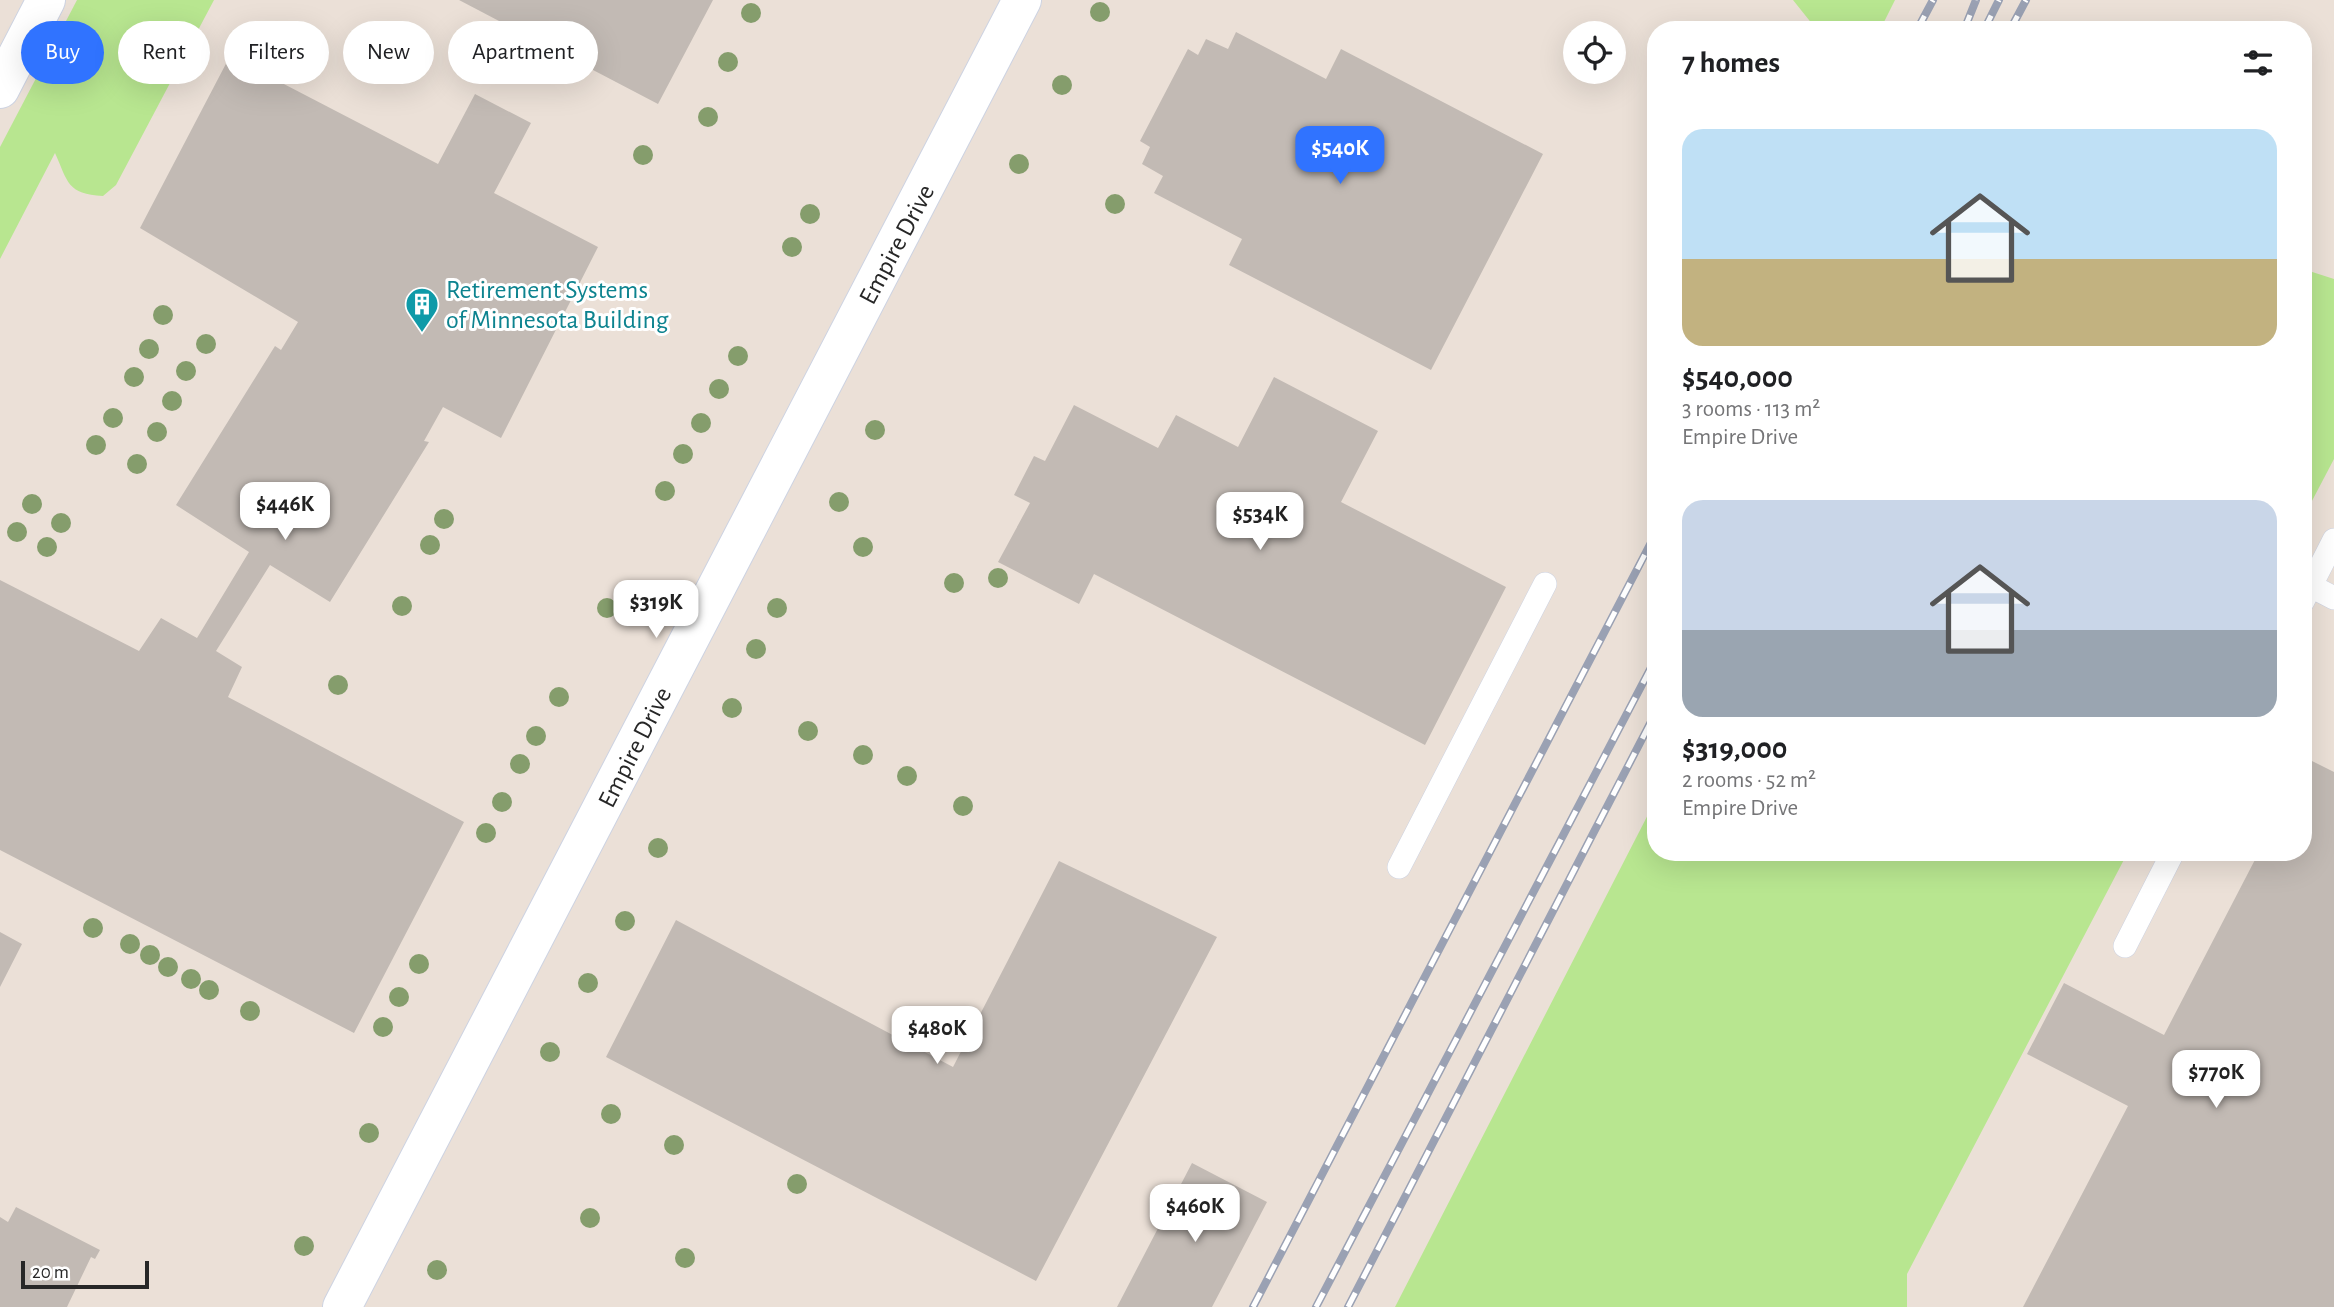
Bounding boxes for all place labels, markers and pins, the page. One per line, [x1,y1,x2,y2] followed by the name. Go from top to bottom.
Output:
[1291,127,1389,186] pin: $540K
[446,277,669,333] place label: Retirement Systems of Minnesota Building
[403,285,441,334] building icon: Retirement Systems of Minnesota Building
[236,482,334,542] pin: $446K
[1211,492,1309,552] pin: $534K
[607,580,705,640] pin: $319K
[888,1006,986,1066] pin: $480K
[2167,1050,2265,1110] pin: $770K
[1146,1184,1244,1244] pin: $460K

